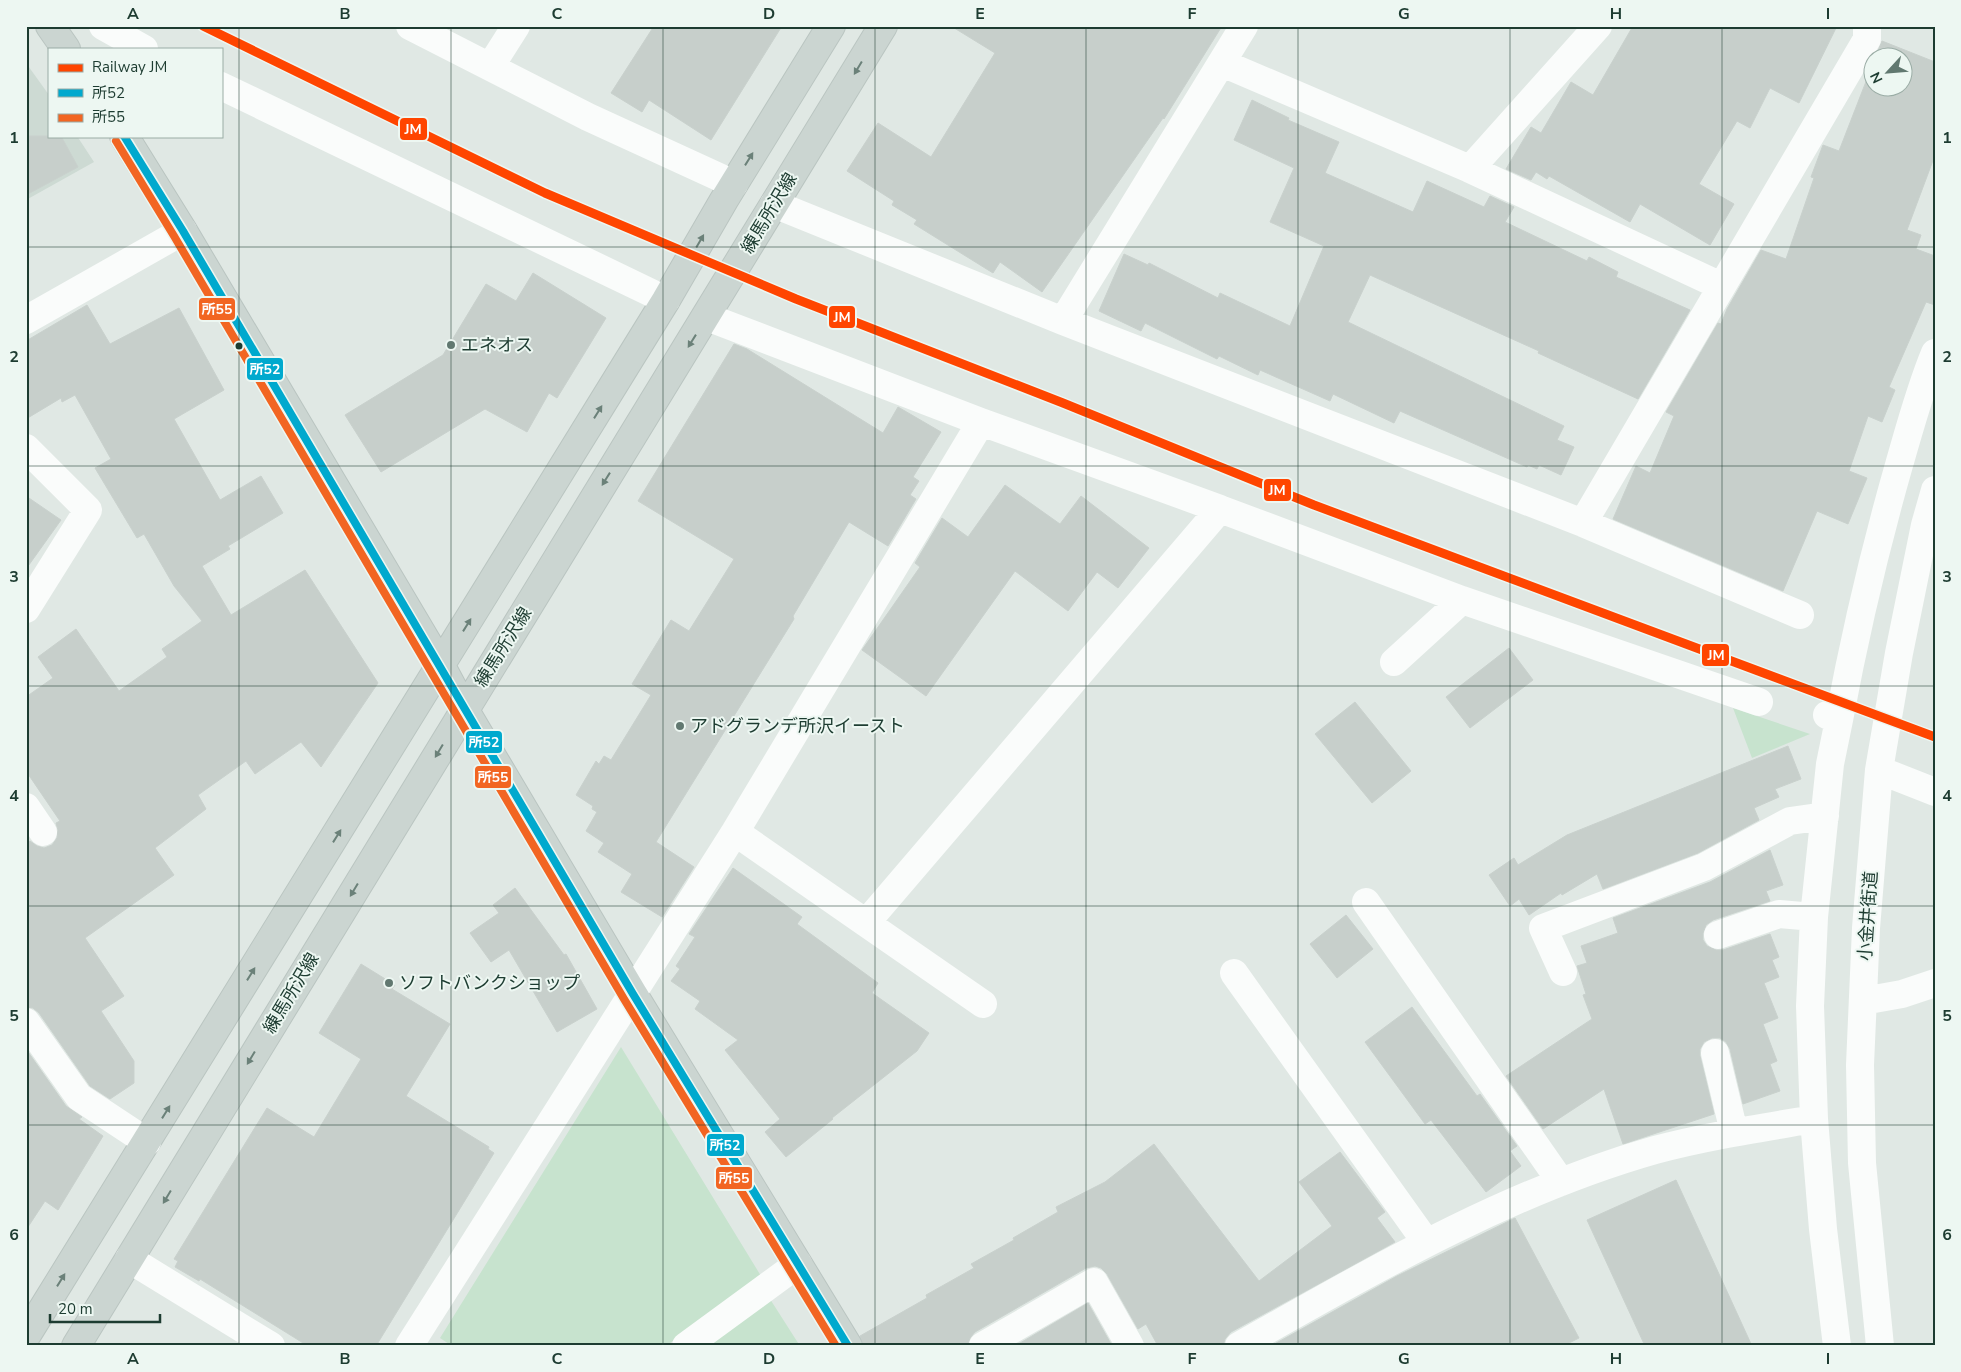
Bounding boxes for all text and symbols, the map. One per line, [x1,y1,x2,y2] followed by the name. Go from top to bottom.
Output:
[127,3,139,25] text: A
[339,3,351,25] text: B
[552,3,563,25] text: C
[763,3,775,25] text: D
[975,3,985,25] text: E
[1188,3,1197,25] text: F
[1398,3,1410,25] text: G
[1610,3,1622,25] text: H
[1826,3,1830,25] text: I
[48,48,222,138] legend
[1864,48,1914,98] north arrow
[92,57,167,77] text: Railway JM
[853,61,862,74] one-way arrow
[1866,69,1888,86] text: N
[92,83,125,103] text: 所52
[92,107,125,127] text: 所55
[399,117,428,141] line badge: JM
[403,120,422,139] text: JM
[9,127,19,149] text: 1
[1942,127,1952,149] text: 1
[745,152,754,165] one-way arrow
[736,168,802,258] street label: 練馬所沢線
[696,235,705,248] one-way arrow
[198,297,236,321] line badge: 所55
[202,300,232,319] text: 所55
[828,305,856,329] line badge: JM
[832,308,851,327] text: JM
[461,333,533,357] place label: エネオス
[687,334,696,347] one-way arrow
[445,339,457,351] marker: エネオス
[234,341,244,351] unlabelled marker
[9,346,19,368] text: 2
[1942,346,1952,368] text: 2
[246,357,284,381] line badge: 所52
[250,360,280,379] text: 所52
[593,405,602,418] one-way arrow
[602,473,611,486] one-way arrow
[1263,478,1292,502] line badge: JM
[1267,481,1286,500] text: JM
[9,566,19,588] text: 3
[1942,566,1952,588] text: 3
[469,602,537,692] street label: 練馬所沢線
[462,618,471,631] one-way arrow
[1701,643,1730,667] line badge: JM
[1706,646,1725,665] text: JM
[690,714,905,738] place label: アドグランデ所沢イースト
[674,720,686,732] marker: アドグランデ所沢イースト
[465,730,503,754] line badge: 所52
[469,733,499,752] text: 所52
[434,745,443,758] one-way arrow
[474,765,512,789] line badge: 所55
[478,768,508,787] text: 所55
[9,785,19,807] text: 4
[1942,785,1952,807] text: 4
[332,829,341,842] one-way arrow
[1853,870,1883,962] street label: 小金井街道
[350,883,359,896] one-way arrow
[258,948,324,1038] street label: 練馬所沢線
[247,967,256,980] one-way arrow
[399,971,580,995] place label: ソフトバンクショップ
[383,977,395,989] marker: ソフトバンクショップ
[9,1005,19,1027] text: 5
[1942,1005,1952,1027] text: 5
[247,1052,256,1065] one-way arrow
[161,1106,171,1119] one-way arrow
[706,1133,745,1157] line badge: 所52
[710,1136,740,1155] text: 所52
[715,1166,753,1190] line badge: 所55
[719,1169,749,1188] text: 所55
[162,1191,171,1204] one-way arrow
[9,1224,19,1246] text: 6
[1942,1224,1952,1246] text: 6
[57,1273,66,1286] one-way arrow
[50,1292,160,1324] scale bar
[58,1299,93,1319] text: 20 m
[127,1348,139,1370] text: A
[339,1348,351,1370] text: B
[552,1348,563,1370] text: C
[763,1348,775,1370] text: D
[975,1348,985,1370] text: E
[1188,1348,1197,1370] text: F
[1398,1348,1410,1370] text: G
[1610,1348,1622,1370] text: H
[1826,1348,1830,1370] text: I

